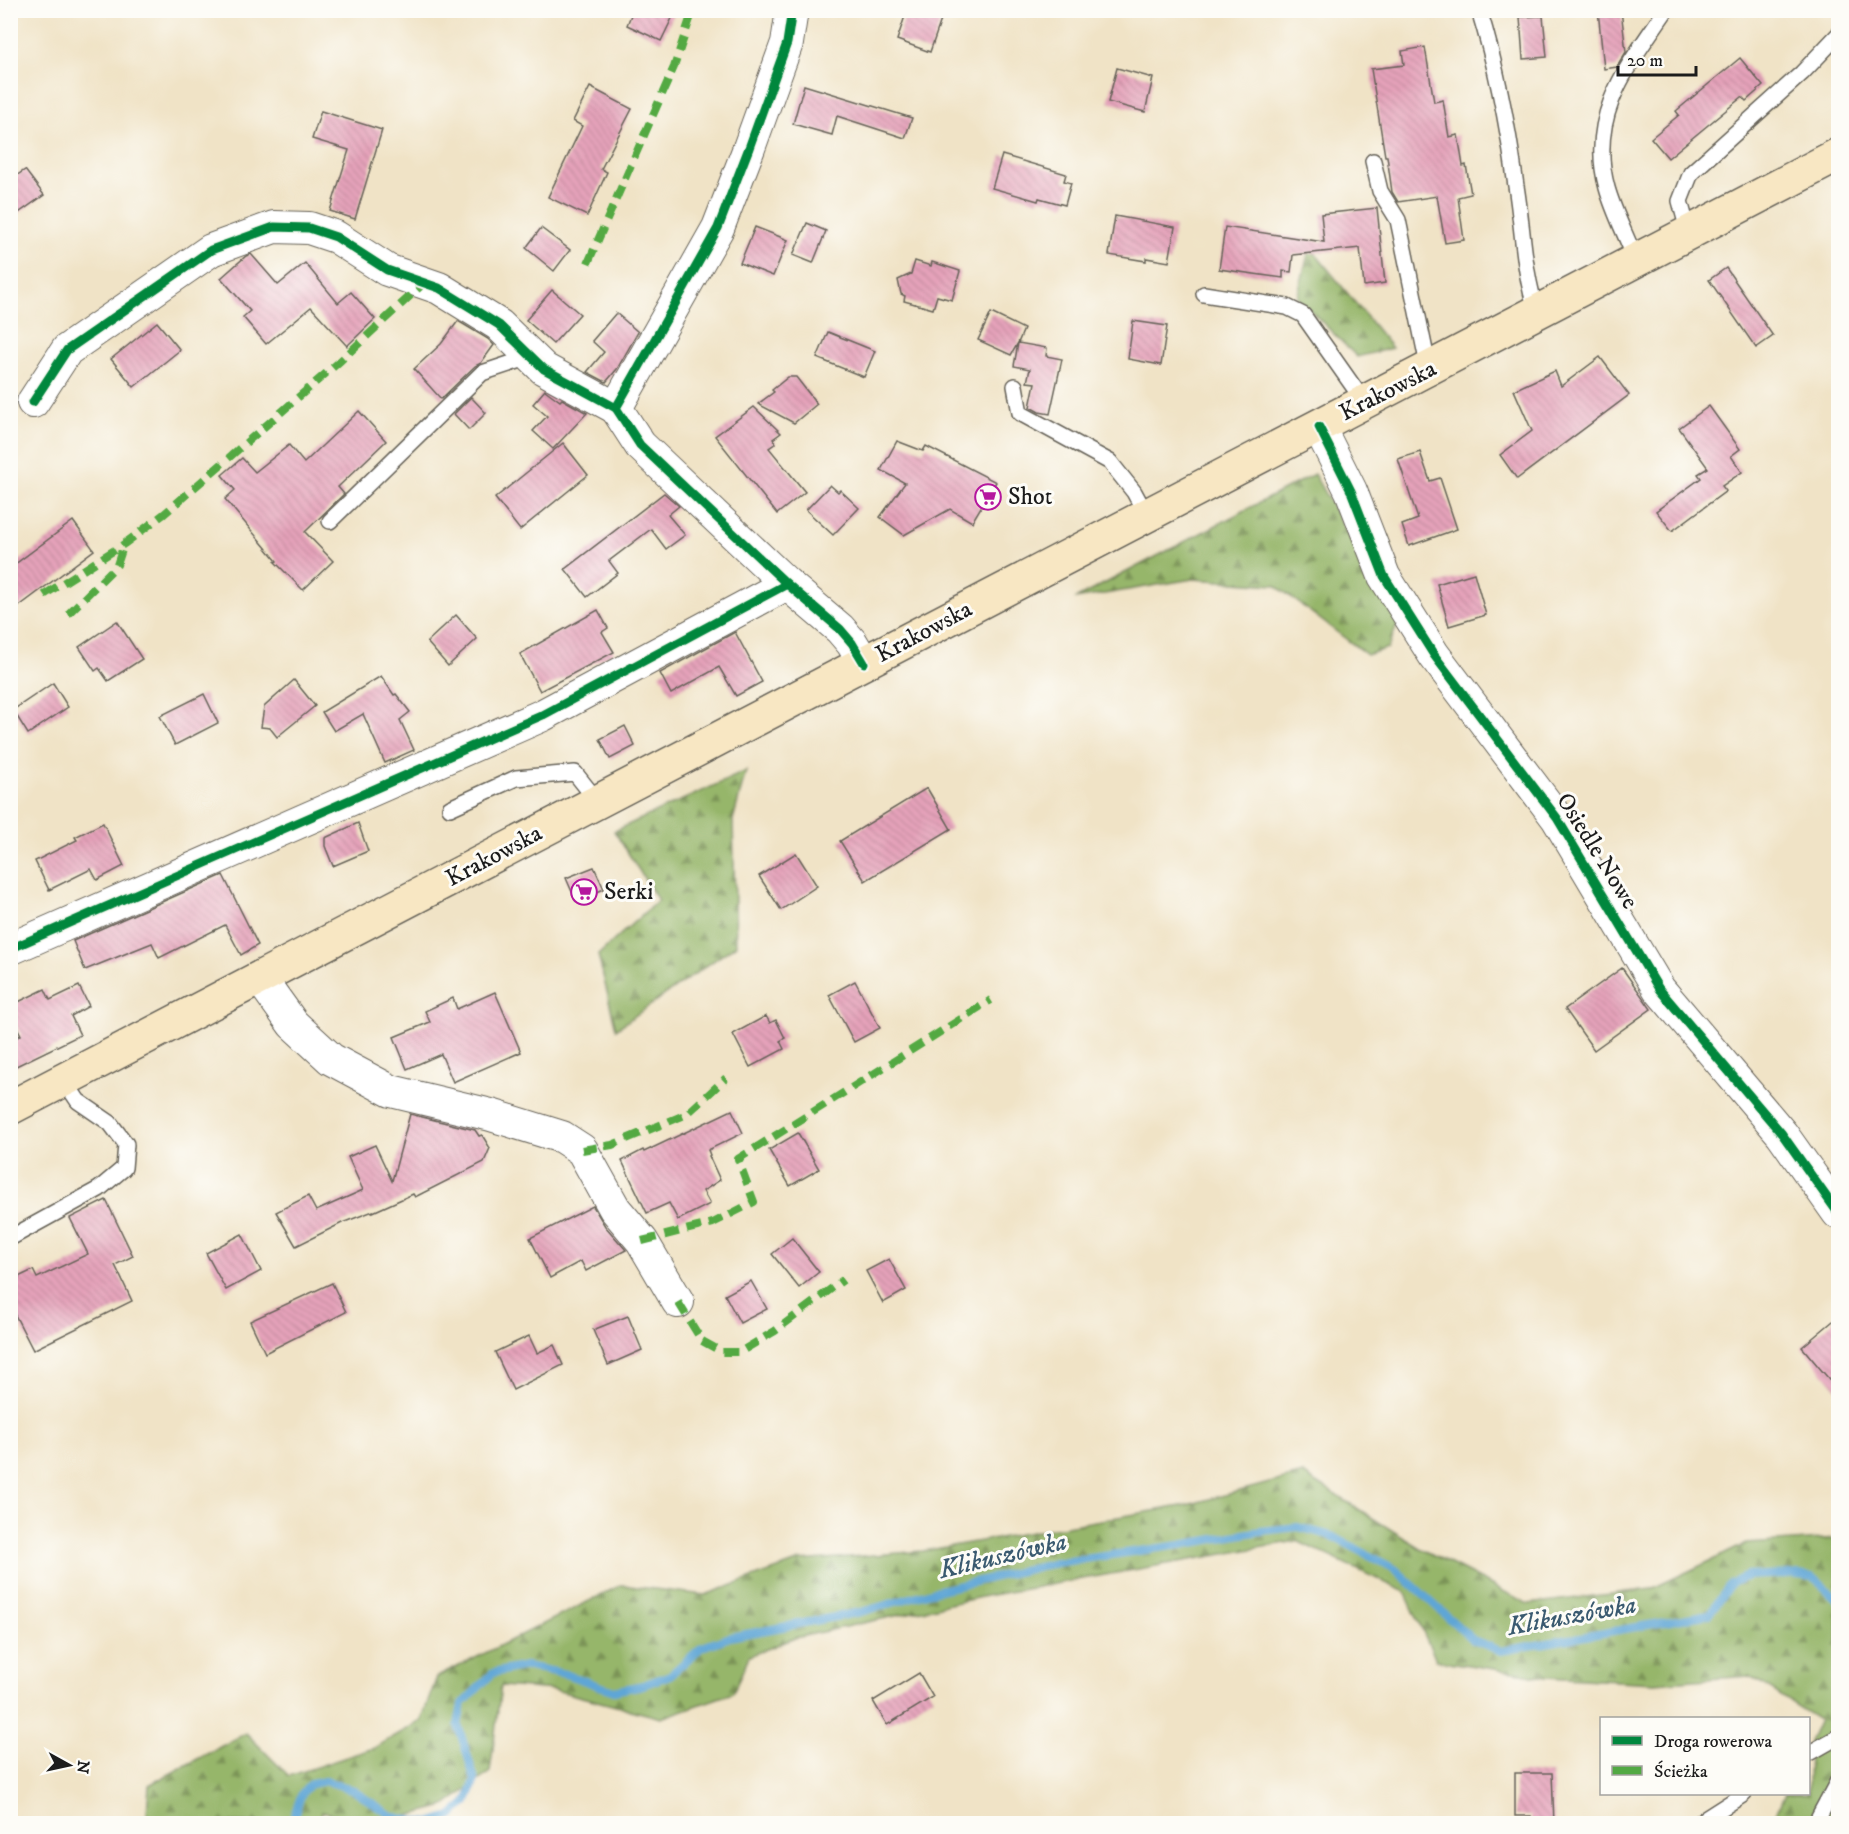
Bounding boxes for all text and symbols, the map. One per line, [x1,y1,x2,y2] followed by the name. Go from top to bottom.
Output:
[1618,39,1696,77] scale bar
[1627,50,1663,72] text: 20 m
[1335,353,1442,428] street label: Krakowska
[973,482,1003,512] supermarket icon: Shot
[1008,482,1053,512] place label: Shot
[871,594,978,670] street label: Krakowska
[1549,787,1645,915] street label: Osiedle Nowe
[441,818,548,894] street label: Krakowska
[569,877,599,907] supermarket icon: Serki
[604,877,653,907] place label: Serki
[935,1525,1070,1587] water label: Klikuszówka
[1504,1588,1639,1644] water label: Klikuszówka
[1600,1717,1810,1795] legend
[1654,1731,1772,1753] text: Droga rowerowa
[39,1735,99,1795] north arrow
[72,1759,94,1775] text: N
[1654,1760,1708,1783] text: Ścieżka

